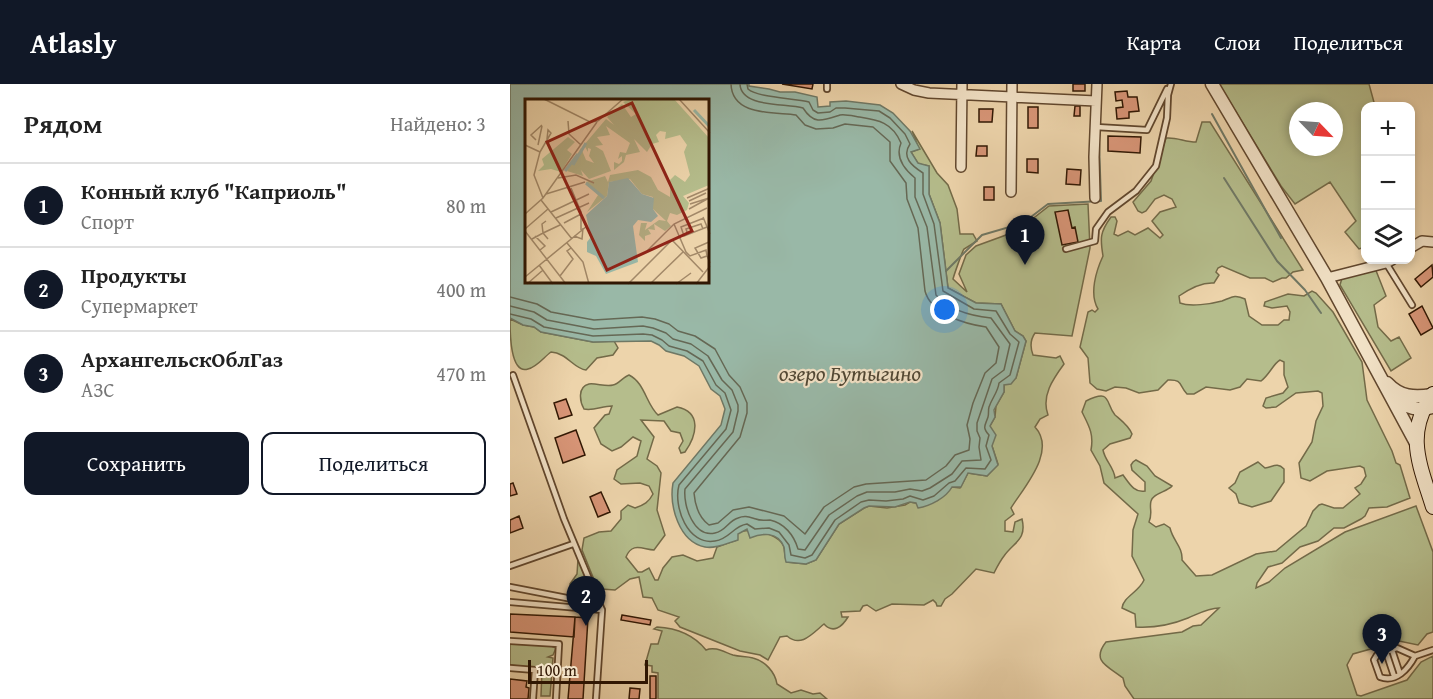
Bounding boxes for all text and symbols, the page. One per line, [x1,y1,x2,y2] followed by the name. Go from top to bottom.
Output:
[30,22,117,63] text: Atlasly
[1127,27,1181,58] text: Карта
[1214,27,1260,58] text: Слои
[1293,27,1403,58] text: Поделиться
[525,99,710,284] inset map
[1289,102,1343,156] north arrow
[1361,102,1415,264] map controls
[1361,102,1415,156] button: +
[24,104,102,143] text: Рядом
[390,109,486,138] text: Найдено: 3
[1361,156,1415,210] button: −
[81,175,347,207] text: Конный клуб "Каприоль"
[38,191,49,220] text: 1
[446,191,486,220] text: 80 m
[81,207,134,236] text: Спорт
[1361,210,1415,264] button: layers
[1006,216,1044,265] pin: 1
[81,259,187,291] text: Продукты
[38,275,49,304] text: 2
[436,275,486,304] text: 400 m
[81,291,198,320] text: Супермаркет
[930,295,959,324] your location
[81,343,283,375] text: АрхангельскОблГаз
[779,357,921,389] water label: озеро Бутыгино
[38,359,49,388] text: 3
[436,359,486,388] text: 470 m
[81,375,114,404] text: АЗС
[24,432,249,495] button: Сохранить
[261,432,486,495] button: Поделиться
[566,576,606,626] pin: 2
[1362,614,1402,664] pin: 3
[528,657,648,684] scale bar
[537,658,577,682] text: 100 m

